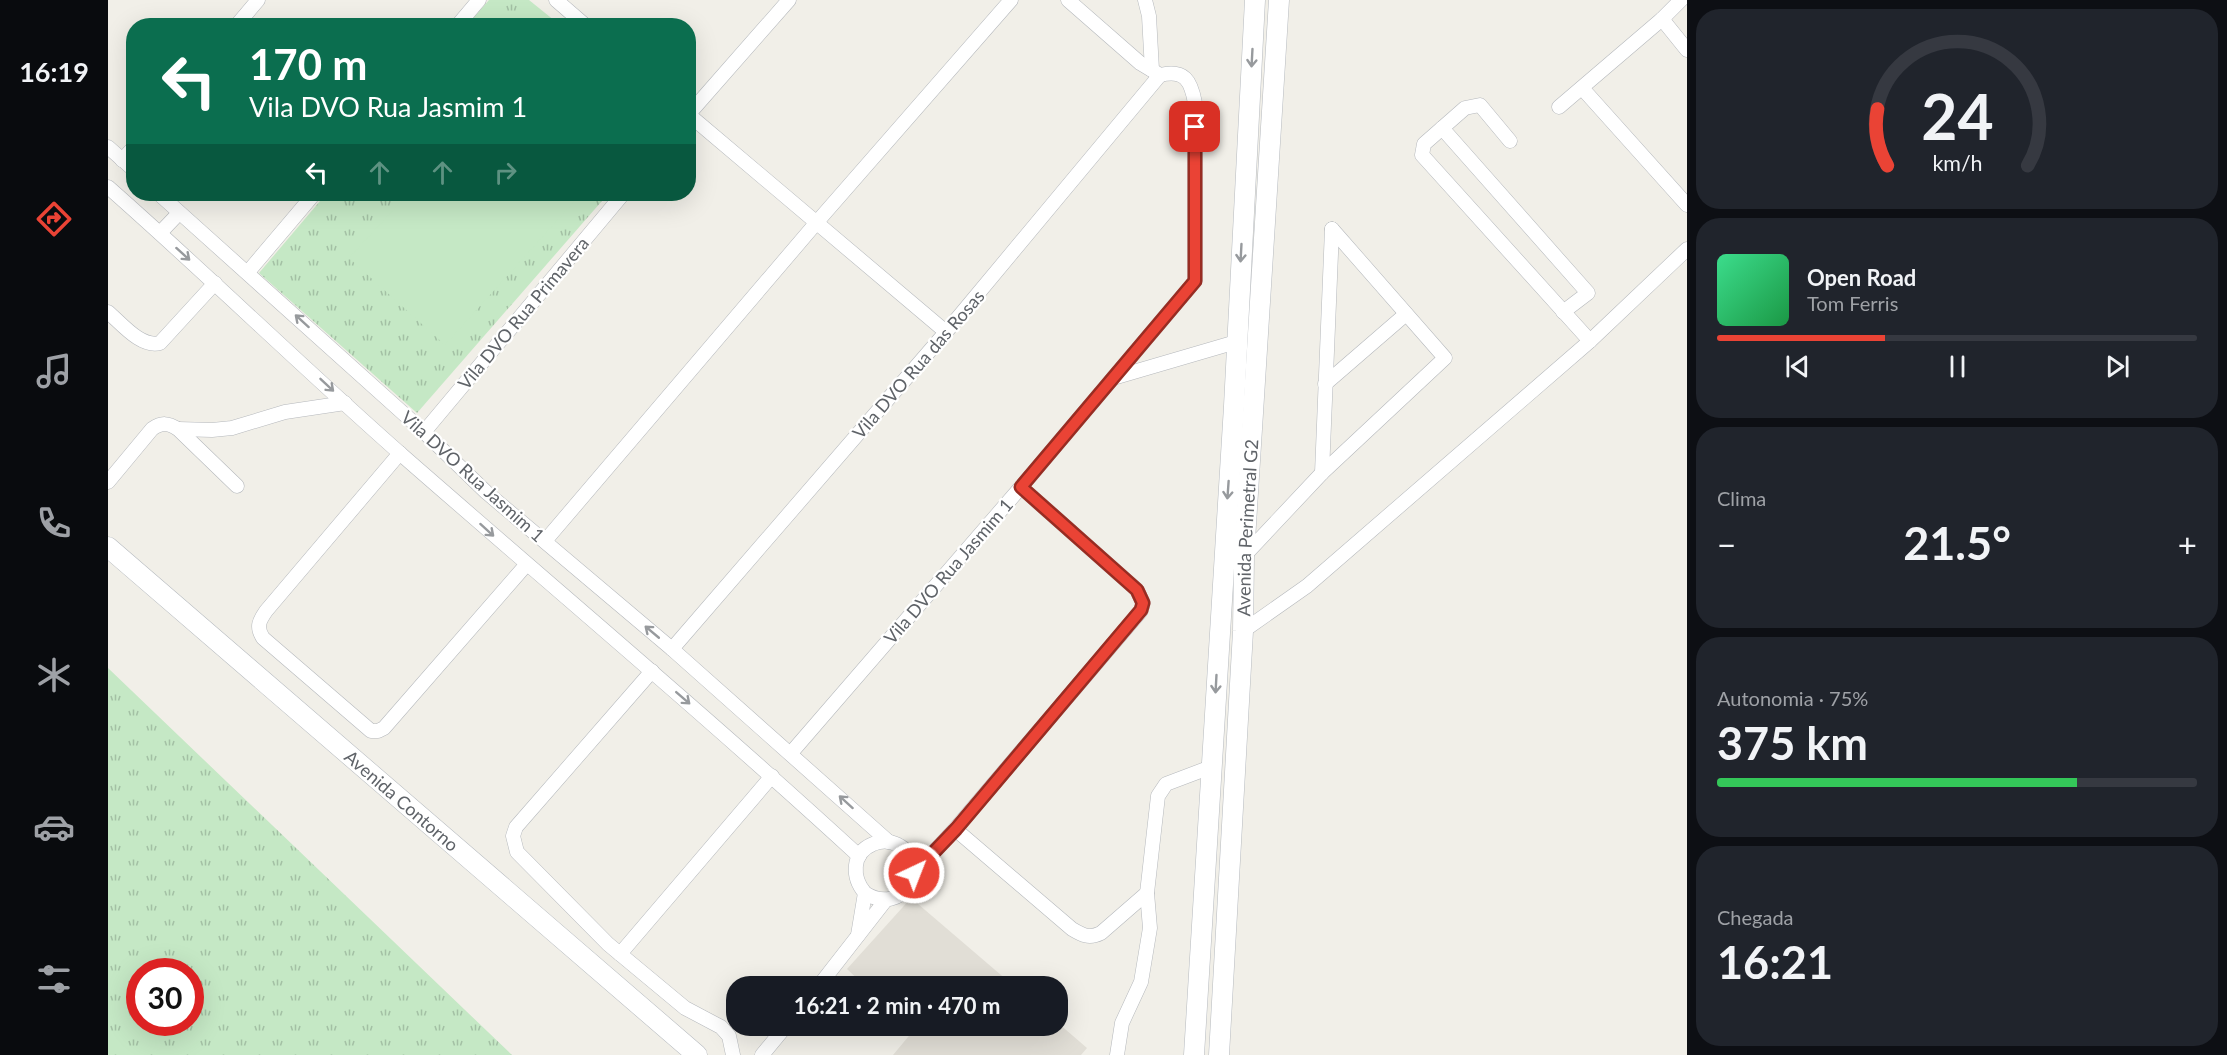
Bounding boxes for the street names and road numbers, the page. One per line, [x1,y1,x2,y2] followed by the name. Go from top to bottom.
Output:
[453,232,593,394] street label: Vila DVO Rua Primavera
[847,285,989,443] street label: Vila DVO Rua das Rosas
[397,406,549,546] street label: Vila DVO Rua Jasmim 1
[1232,439,1262,617] street label: Avenida Perimetral G2
[879,494,1017,648] street label: Vila DVO Rua Jasmim 1
[340,745,463,856] street label: Avenida Contorno

